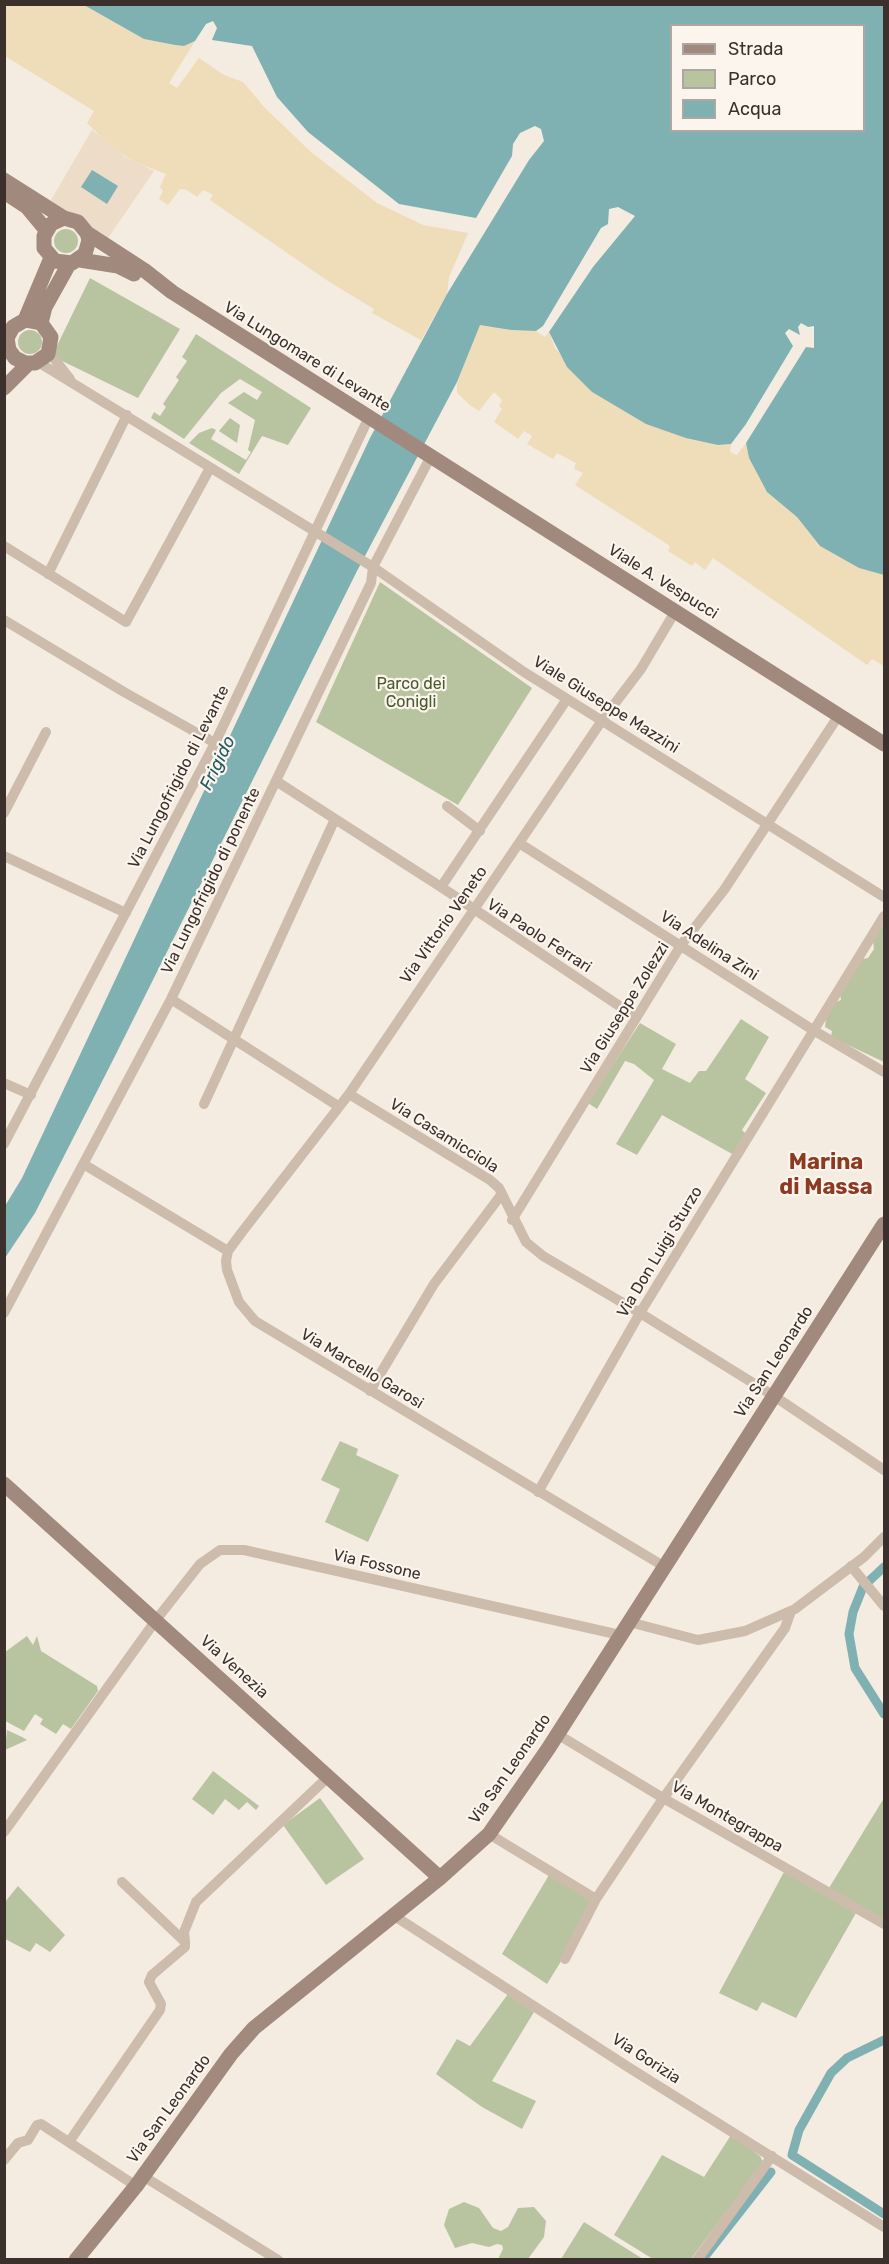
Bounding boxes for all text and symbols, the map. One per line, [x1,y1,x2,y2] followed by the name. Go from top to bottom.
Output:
[670,24,865,132] legend
[728,38,784,60] text: Strada
[728,68,776,90] text: Parco
[728,98,781,120] text: Acqua
[220,298,394,416] street label: Via Lungomare di Levante
[604,540,722,624] street label: Viale A. Vespucci
[529,652,683,758] street label: Viale Giuseppe Mazzini
[376,674,446,712] park label: Parco dei Conigli
[124,682,234,872] street label: Via Lungofrigido di Levante
[196,732,240,794] water label: Frigido
[157,784,265,978] street label: Via Lungofrigido di ponente
[396,863,492,987] street label: Via Vittorio Veneto
[483,895,595,977] street label: Via Paolo Ferrari
[656,907,762,985] street label: Via Adelina Zini
[577,938,673,1078] street label: Via Giuseppe Zolezzi
[386,1095,502,1177] street label: Via Casamicciola
[779,1150,873,1202] district label: Marina di Massa
[613,1183,707,1321] street label: Via Don Luigi Sturzo
[731,1302,817,1422] street label: Via San Leonardo
[297,1325,427,1413] street label: Via Marcello Garosi
[331,1546,423,1584] street label: Via Fossone
[196,1631,272,1703] street label: Via Venezia
[465,1710,555,1828] street label: Via San Leonardo
[668,1777,786,1857] street label: Via Montegrappa
[608,2030,684,2088] street label: Via Gorizia
[123,2051,215,2167] street label: Via San Leonardo

